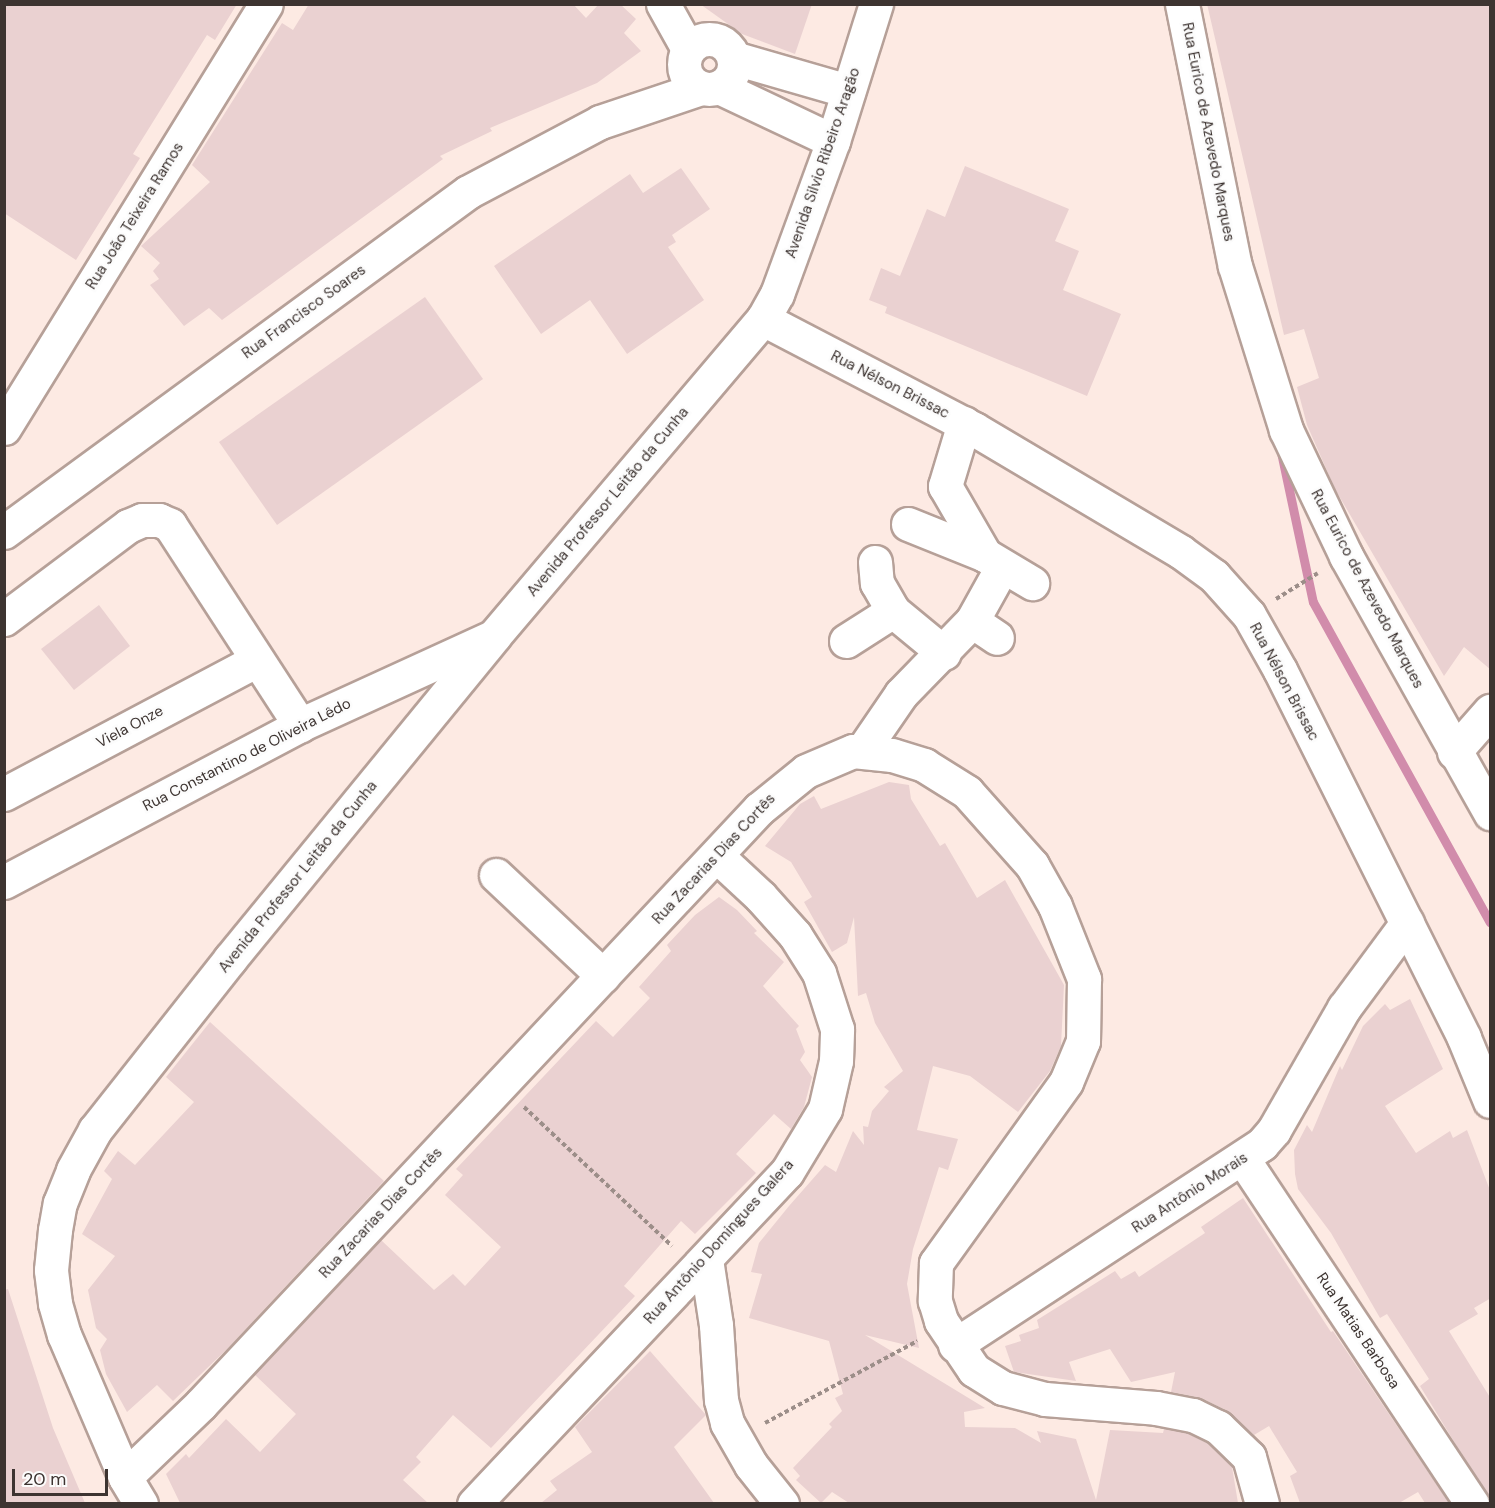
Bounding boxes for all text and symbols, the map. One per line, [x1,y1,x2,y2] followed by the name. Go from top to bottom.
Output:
[1178,21,1238,243] street label: Rua Eurico de Azevedo Marques
[782,65,864,261] street label: Avenida Silvio Ribeiro Aragão
[82,139,188,293] street label: Rua João Teixeira Ramos
[239,261,369,363] street label: Rua Francisco Soares
[828,347,952,423] street label: Rua Nélson Brissac
[523,404,693,600] street label: Avenida Professor Leitão da Cunha
[1307,486,1427,692] street label: Rua Eurico de Azevedo Marques
[1245,620,1323,744] street label: Rua Nélson Brissac
[140,695,354,815] street label: Rua Constantino de Oliveira Lêdo
[93,702,167,752] street label: Viela Onze
[215,777,381,977] street label: Avenida Professor Leitão da Cunha
[649,790,779,928] street label: Rua Zacarias Dias Cortês
[316,1144,446,1282] street label: Rua Zacarias Dias Cortês
[1129,1149,1251,1237] street label: Rua Antônio Morais
[640,1156,798,1328] street label: Rua Antônio Domingues Galera
[1312,1270,1404,1392] street label: Rua Matias Barbosa
[15,1457,111,1495] scale bar
[23,1467,66,1491] text: 20 m

